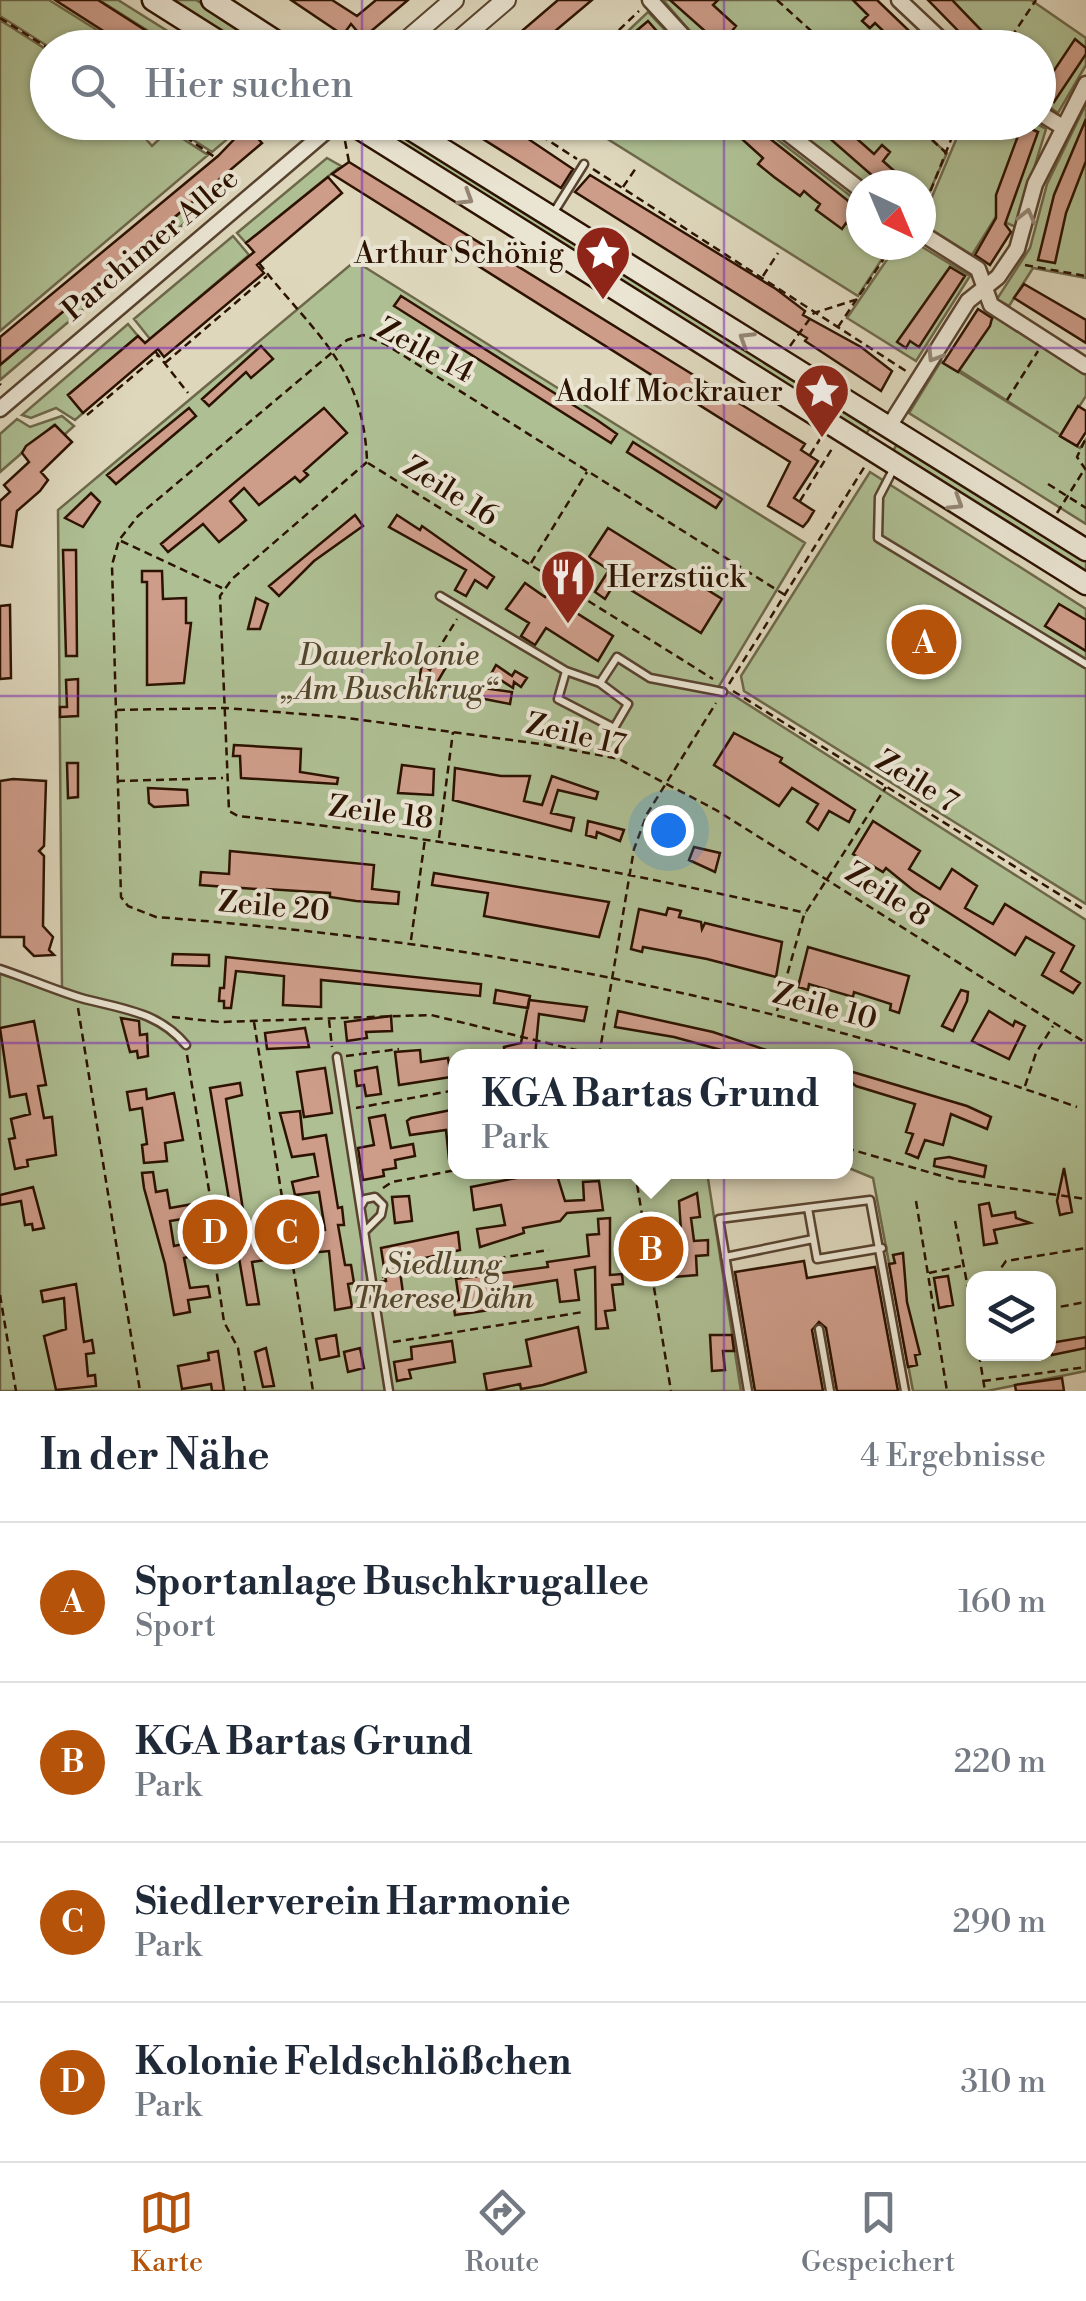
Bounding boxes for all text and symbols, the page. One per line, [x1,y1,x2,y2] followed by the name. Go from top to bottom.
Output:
[30,30,1056,140] search box
[65,58,120,113] icon: search
[145,62,353,109] text: Hier suchen
[55,160,247,330] street label: Parchimer Allee
[846,170,936,260] north arrow
[455,186,473,205] one-way arrow
[1015,208,1036,225] one-way arrow
[573,223,633,302] place icon: Arthur Schönig
[353,235,564,273] place label: Arthur Schönig
[371,310,481,392] street label: Zeile 14
[739,332,757,351] one-way arrow
[927,344,946,362] one-way arrow
[792,361,852,440] place icon: Adolf Mockrauer
[555,373,783,411] place label: Adolf Mockrauer
[396,448,505,536] street label: Zeile 16
[945,491,963,510] one-way arrow
[538,547,598,626] restaurant icon: Herzstück
[607,559,747,597] place label: Herzstück
[892,604,956,680] pin: A
[281,637,499,709] park label: Dauerkolonie „Am Buschkrug“
[522,705,629,765] street label: Zeile 17
[868,742,965,822] street label: Zeile 7
[326,788,436,838] street label: Zeile 18
[643,805,694,856] your location
[838,854,937,936] street label: Zeile 8
[217,883,331,931] street label: Zeile 20
[768,975,881,1039] street label: Zeile 10
[448,1049,853,1179] popup
[481,1071,820,1118] text: KGA Bartas Grund
[481,1118,548,1158] text: Park
[182,1194,248,1270] pin: D
[254,1194,320,1270] pin: C
[618,1212,684,1286] pin: B
[353,1246,534,1318] park label: Siedlung Therese Dähn
[966,1271,1056,1361] map controls
[966,1271,1056,1361] button: layers
[40,1430,270,1483] text: In der Nähe
[860,1436,1046,1476] text: 4 Ergebnisse
[135,1559,649,1606] text: Sportanlage Buschkrugallee
[61,1582,84,1622] text: A
[958,1582,1046,1622] text: 160 m
[135,1606,216,1646] text: Sport
[135,1719,473,1766] text: KGA Bartas Grund
[60,1742,85,1782] text: B
[954,1742,1046,1782] text: 220 m
[135,1766,202,1806] text: Park
[135,1879,571,1926] text: Siedlerverein Harmonie
[61,1902,84,1942] text: C
[953,1902,1046,1942] text: 290 m
[135,1926,202,1966] text: Park
[135,2039,571,2086] text: Kolonie Feldschlößchen
[60,2062,85,2102] text: D
[960,2062,1046,2102] text: 310 m
[135,2086,202,2126] text: Park
[131,2185,203,2280] tab: Karte
[465,2185,539,2280] tab: Route
[801,2185,955,2280] tab: Gespeichert

